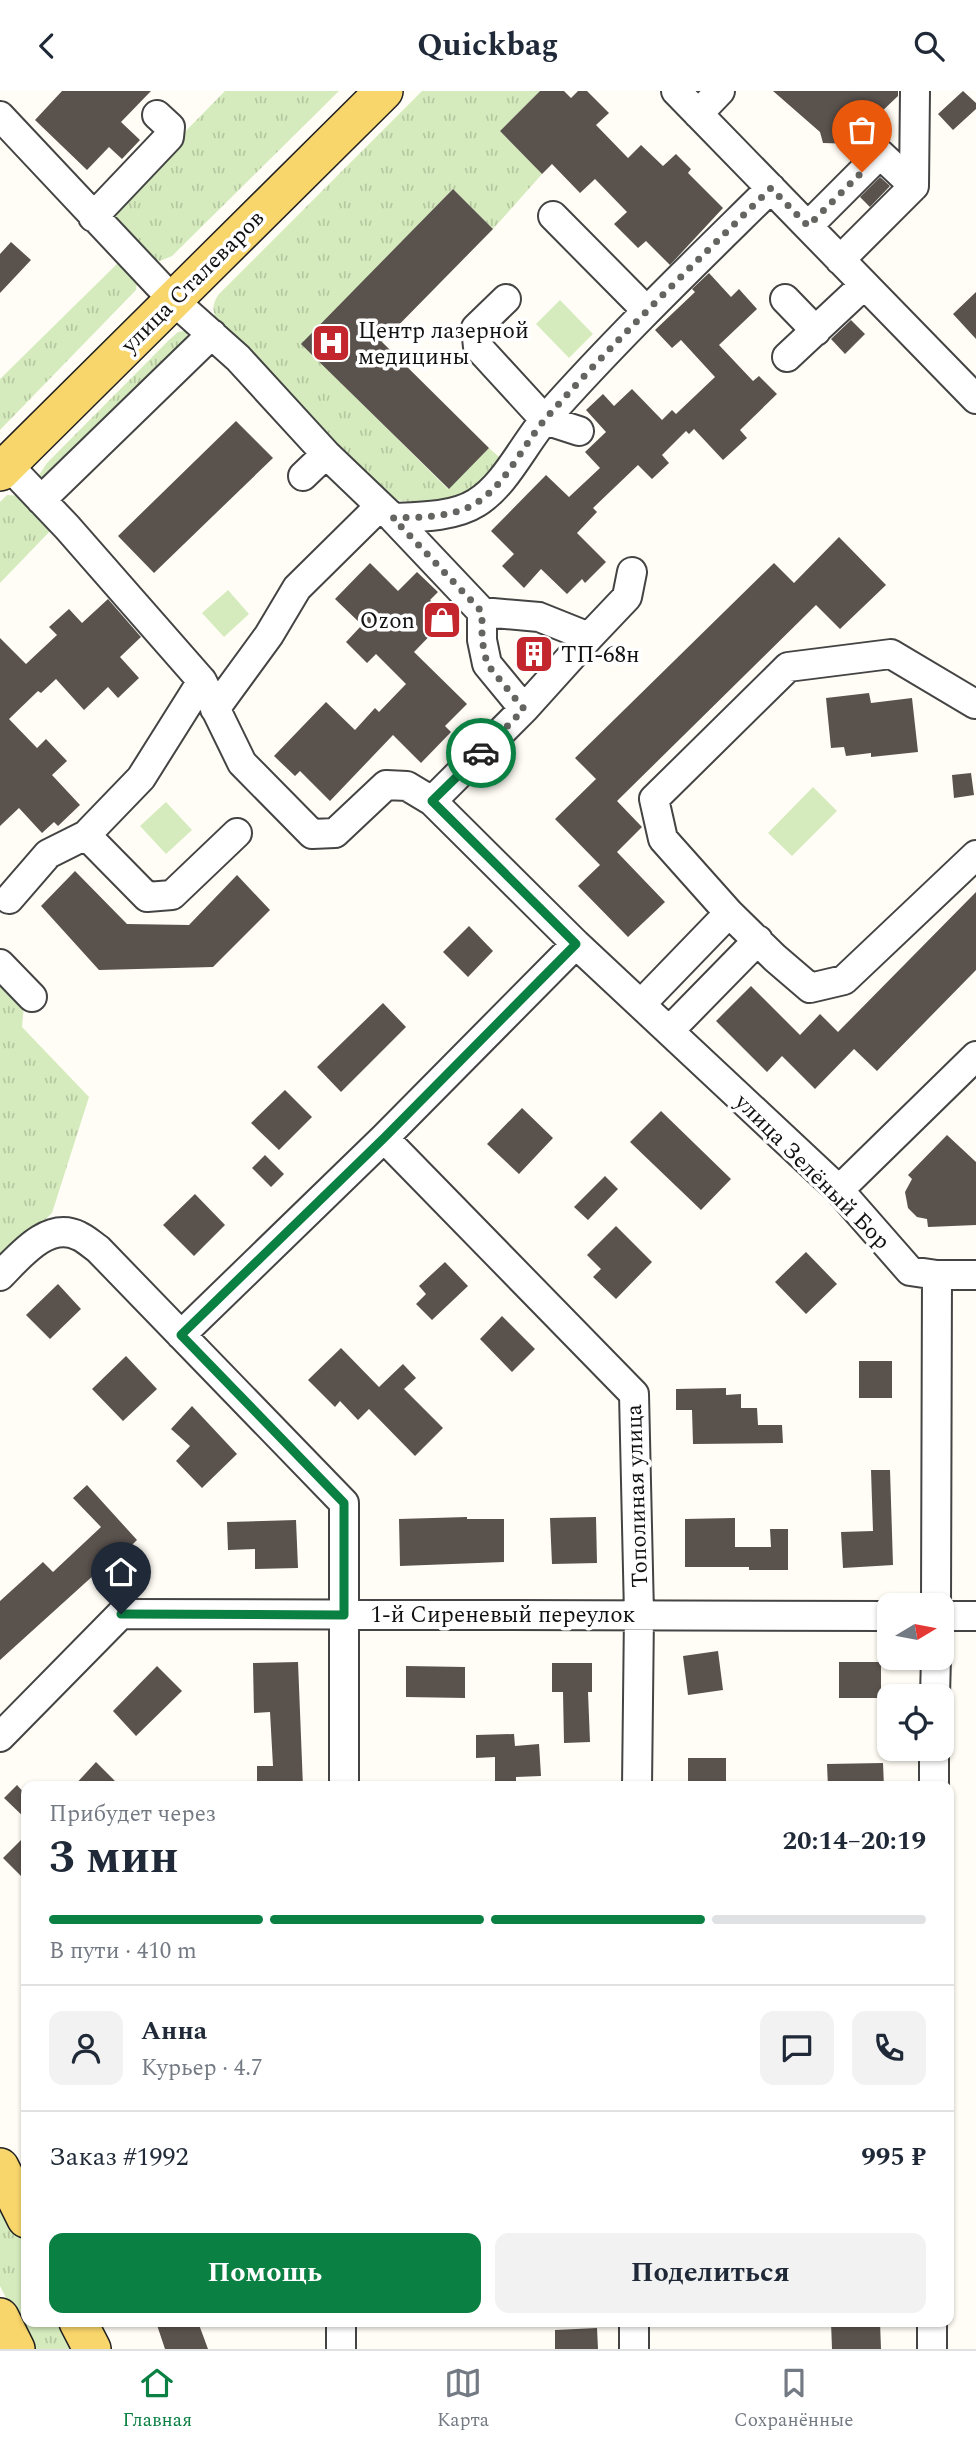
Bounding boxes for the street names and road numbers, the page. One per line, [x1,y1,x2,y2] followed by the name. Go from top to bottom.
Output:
[113,202,273,363] street label: улица Сталеваров
[725,1085,898,1258] street label: улица Зелёный Бор
[617,1404,658,1588] street label: Тополиная улица
[371,1598,636,1633] street label: 1-й Сиреневый переулок

